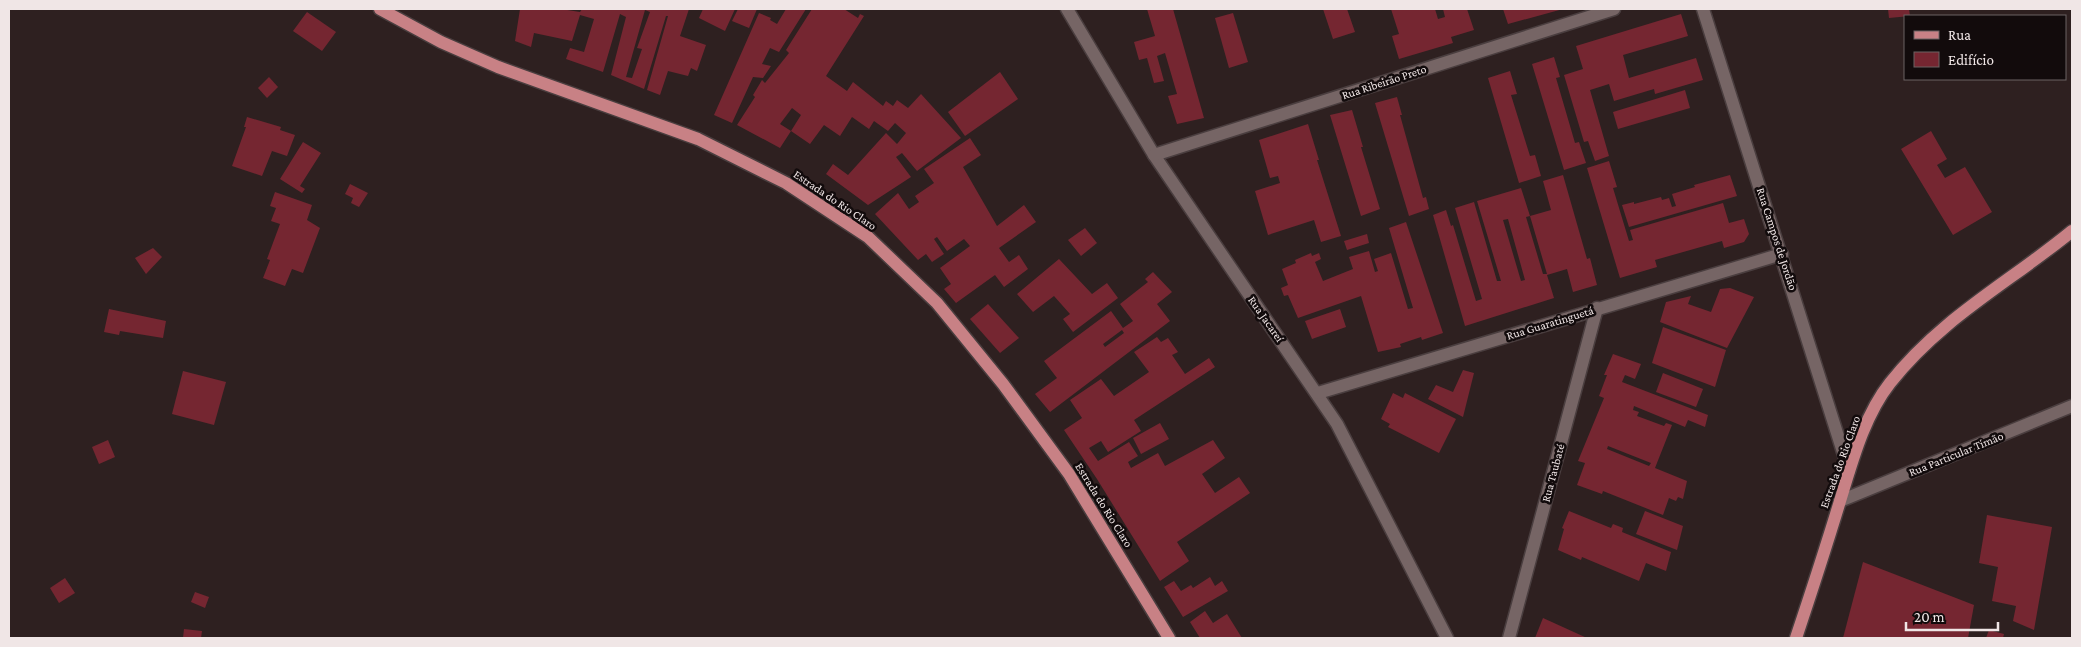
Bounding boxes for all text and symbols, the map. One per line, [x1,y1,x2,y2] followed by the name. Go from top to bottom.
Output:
[1904,15,2066,80] legend
[1948,27,1971,43] text: Rua
[1948,52,1994,68] text: Edifício
[1340,62,1428,102] street label: Rua Ribeirão Preto
[791,167,879,233] street label: Estrada do Rio Claro
[1754,186,1800,292] street label: Rua Campos de Jordão
[1245,293,1287,345] street label: Rua Jacareí
[1505,303,1596,343] street label: Rua Guaratinguetá
[1817,414,1863,510] street label: Estrada do Rio Claro
[1907,429,2005,479] street label: Rua Particular Timão
[1539,442,1567,504] street label: Rua Taubaté
[1072,460,1136,550] street label: Estrada do Rio Claro
[1906,600,1998,632] scale bar
[1914,609,1945,625] text: 20 m

